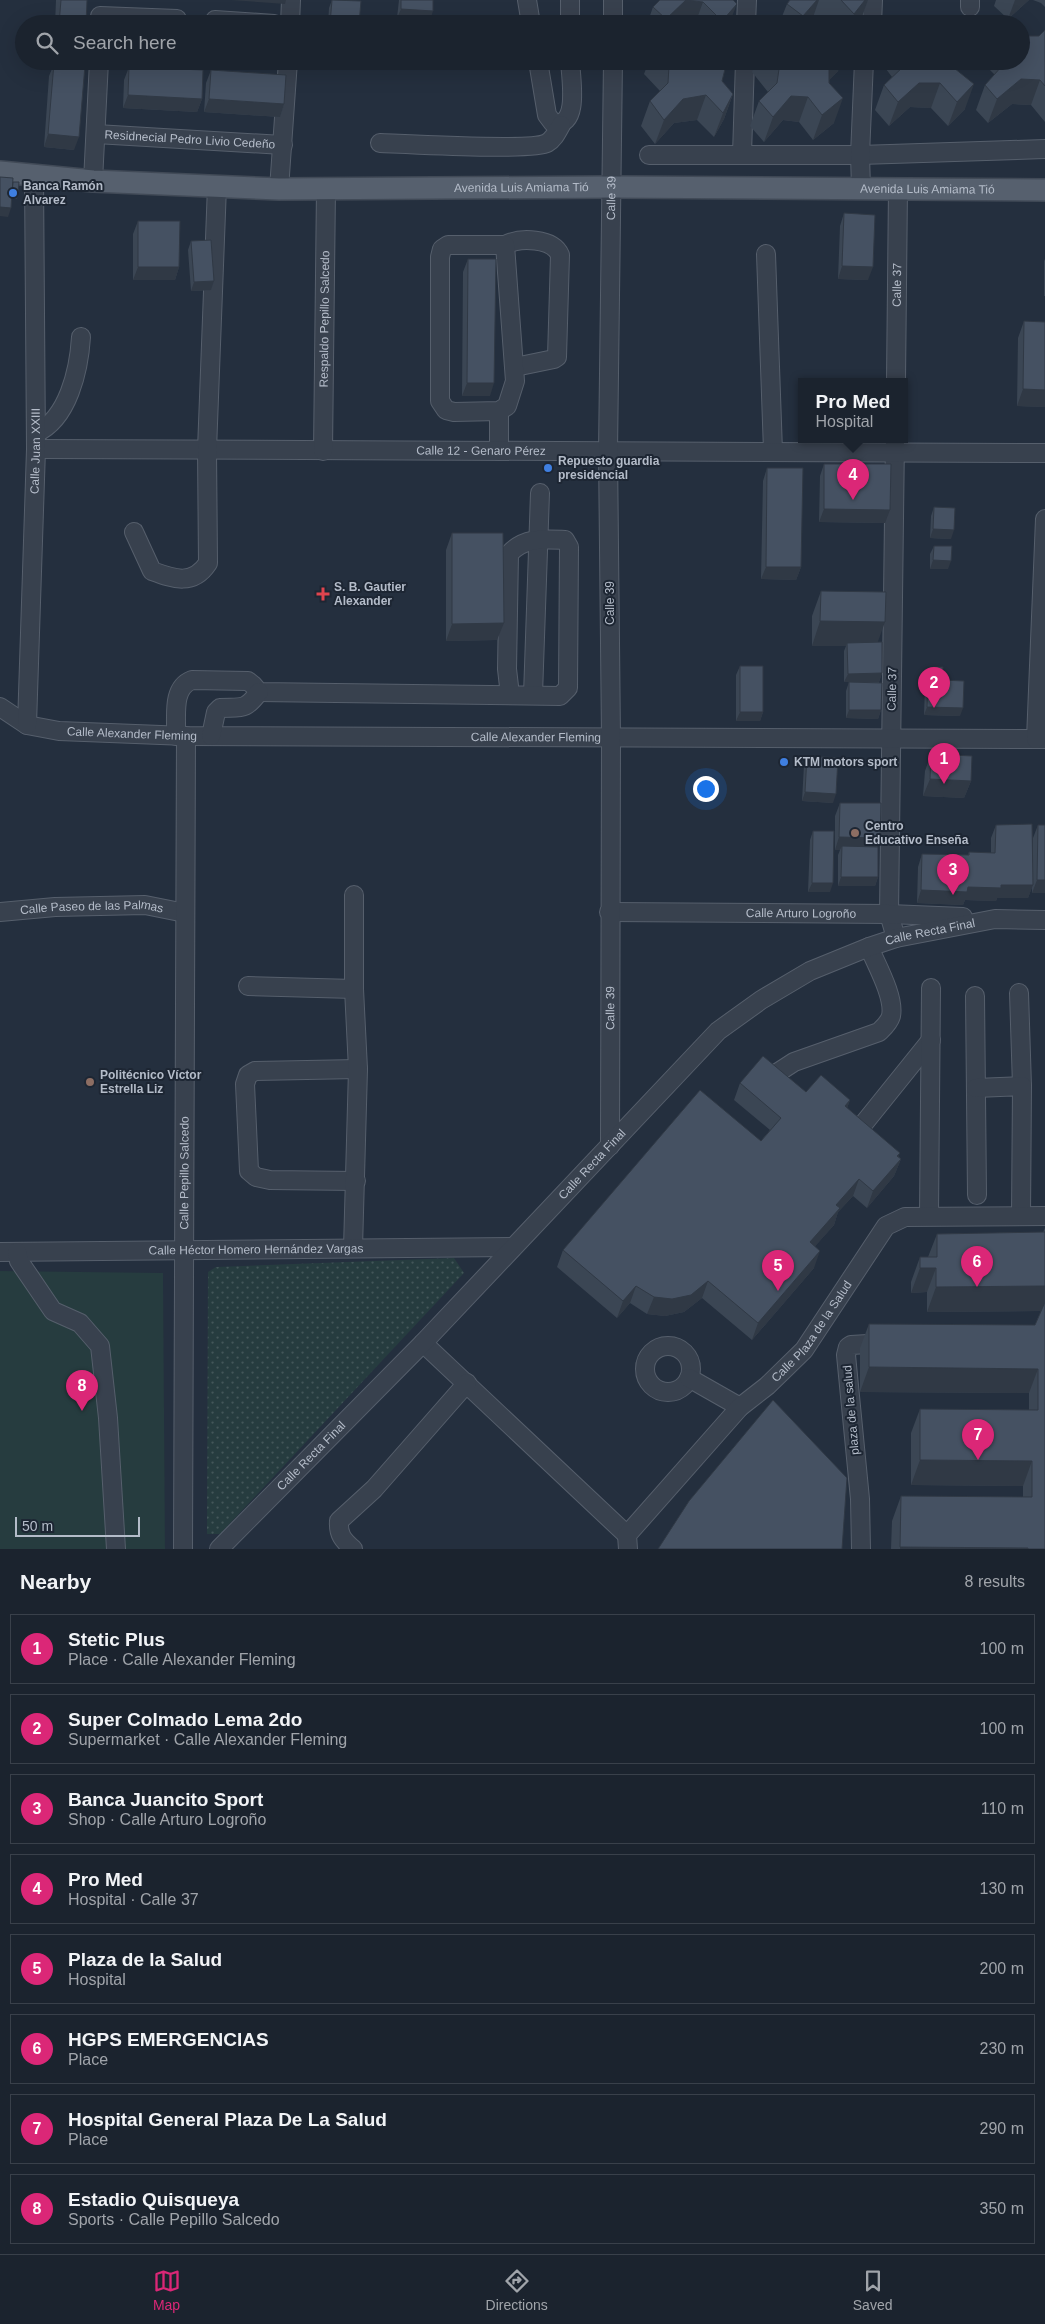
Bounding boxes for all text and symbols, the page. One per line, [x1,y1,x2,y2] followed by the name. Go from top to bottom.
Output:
[15,15,1030,70] search box
[33,29,61,57] icon: search
[73,32,177,53] text: Search here
[104,128,276,152] street label: Residnecial Pedro Livio Cedeño
[604,176,619,220] street label: Calle 39
[23,179,103,207] place label: Banca Ramón Alvarez
[454,180,589,195] street label: Avenida Luis Amiama Tió
[860,182,995,197] street label: Avenida Luis Amiama Tió
[7,187,19,199] marker: Banca Ramón Alvarez
[317,250,332,388] street label: Respaldo Pepillo Salcedo
[890,263,904,307] street label: Calle 37
[798,378,908,443] popup
[816,391,890,412] text: Pro Med
[28,408,43,494] street label: Calle Juan XXIII
[816,413,873,430] text: Hospital
[416,444,546,458] street label: Calle 12 - Genaro Pérez
[558,454,660,482] place label: Repuesto guardia presidencial
[837,459,869,500] pin: 4
[542,462,554,474] marker: Repuesto guardia presidencial
[334,580,406,608] place label: S. B. Gautier Alexander
[603,581,617,625] street label: Calle 39
[316,587,330,601] marker: S. B. Gautier Alexander
[885,667,899,711] street label: Calle 37
[918,667,950,708] pin: 2
[67,724,197,743] street label: Calle Alexander Fleming
[471,730,601,744] street label: Calle Alexander Fleming
[928,743,960,784] pin: 1
[794,755,897,769] place label: KTM motors sport
[778,756,790,768] marker: KTM motors sport
[693,776,719,802] your location
[865,819,969,847] place label: Centro Educativo Enseña
[849,827,861,839] marker: Centro Educativo Enseña
[937,854,969,895] pin: 3
[19,897,165,917] street label: Calle Paseo de las Palmas
[746,906,856,921] street label: Calle Arturo Logroño
[883,916,976,948] street label: Calle Recta Final
[603,986,617,1030] street label: Calle 39
[100,1068,202,1096] place label: Politécnico Víctor Estrella Liz
[84,1076,96,1088] marker: Politécnico Víctor Estrella Liz
[177,1116,192,1230] street label: Calle Pepillo Salcedo
[556,1126,629,1202] street label: Calle Recta Final
[148,1241,363,1258] street label: Calle Héctor Homero Hernández Vargas
[961,1246,993,1287] pin: 6
[762,1250,794,1291] pin: 5
[768,1278,855,1385] street label: Calle Plaza de la Salud
[840,1365,862,1455] street label: plaza de la salud
[66,1370,98,1411] pin: 8
[274,1418,348,1493] street label: Calle Recta Final
[962,1419,994,1460] pin: 7
[15,1514,140,1537] scale bar
[22,1518,53,1534] text: 50 m
[20,1570,91,1593] text: Nearby
[965,1573,1025,1590] text: 8 results
[68,1629,165,1650] text: Stetic Plus
[33,1640,41,1657] text: 1
[980,1640,1024,1657] text: 100 m
[68,1651,296,1668] text: Place · Calle Alexander Fleming
[68,1709,302,1730] text: Super Colmado Lema 2do
[33,1720,41,1737] text: 2
[980,1720,1024,1737] text: 100 m
[68,1731,347,1748] text: Supermarket · Calle Alexander Fleming
[68,1789,263,1810] text: Banca Juancito Sport
[33,1800,41,1817] text: 3
[981,1800,1024,1817] text: 110 m
[68,1811,266,1828] text: Shop · Calle Arturo Logroño
[68,1869,143,1890] text: Pro Med
[33,1880,41,1897] text: 4
[980,1880,1024,1897] text: 130 m
[68,1891,199,1908] text: Hospital · Calle 37
[68,1949,222,1970] text: Plaza de la Salud
[33,1960,41,1977] text: 5
[980,1960,1024,1977] text: 200 m
[68,1971,126,1988] text: Hospital
[68,2029,269,2050] text: HGPS EMERGENCIAS
[33,2040,41,2057] text: 6
[980,2040,1024,2057] text: 230 m
[68,2051,108,2068] text: Place
[68,2109,387,2130] text: Hospital General Plaza De La Salud
[33,2120,41,2137] text: 7
[980,2120,1024,2137] text: 290 m
[68,2131,108,2148] text: Place
[68,2189,239,2210] text: Estadio Quisqueya
[33,2200,41,2217] text: 8
[980,2200,1024,2217] text: 350 m
[68,2211,280,2228] text: Sports · Calle Pepillo Salcedo
[153,2267,181,2313] tab: Map
[486,2267,548,2313] tab: Directions
[853,2267,892,2313] tab: Saved

